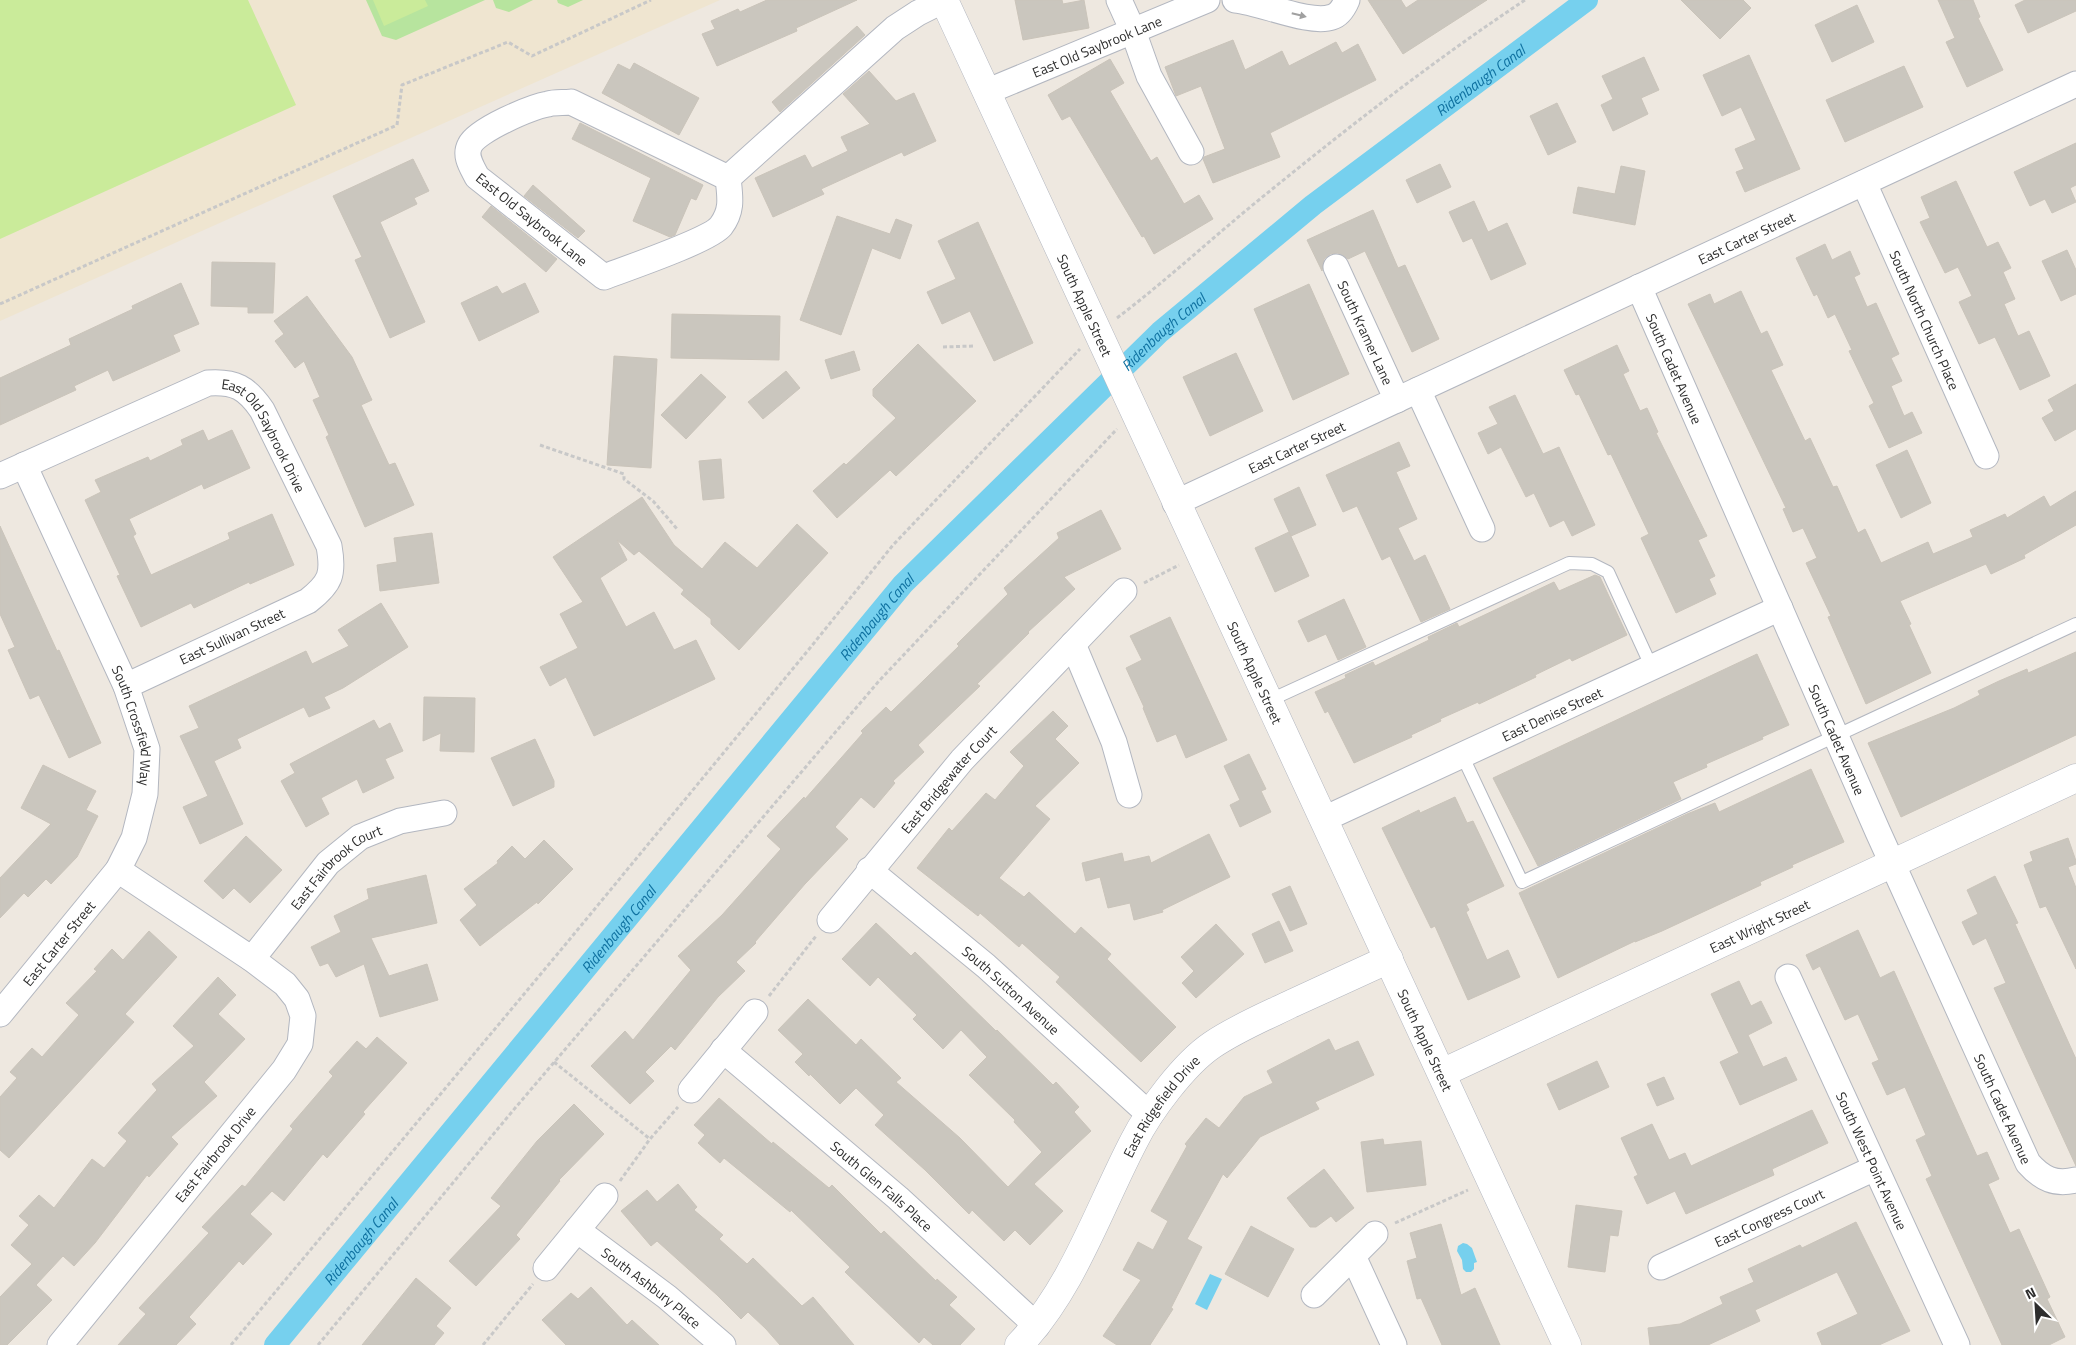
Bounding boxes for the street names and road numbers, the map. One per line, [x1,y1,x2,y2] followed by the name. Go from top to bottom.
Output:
[1029,10,1165,82] street label: East Old Saybrook Lane
[472,167,592,271] street label: East Old Saybrook Lane
[1694,206,1798,269] street label: East Carter Street
[1885,247,1966,393] street label: South North Church Place
[1052,250,1118,360] street label: South Apple Street
[1333,277,1399,388] street label: South Kramer Lane
[1641,310,1708,427] street label: South Cadet Avenue
[220,372,311,496] street label: East Old Saybrook Drive
[1245,415,1349,478] street label: East Carter Street
[176,602,288,670] street label: East Sullivan Street
[1223,618,1288,727] street label: South Apple Street
[107,662,157,786] street label: South Crossfield Way
[1498,681,1606,746] street label: East Denise Street
[1804,681,1871,798] street label: South Cadet Avenue
[895,720,1001,838] street label: East Bridgewater Court
[285,819,385,914] street label: East Fairbrook Court
[1706,893,1813,958] street label: East Wright Street
[17,896,100,990] street label: East Carter Street
[958,940,1065,1039] street label: South Sutton Avenue
[1393,985,1458,1095] street label: South Apple Street
[1117,1050,1204,1161] street label: East Ridgefield Drive
[1969,1050,2038,1167] street label: South Cadet Avenue
[1832,1088,1913,1233] street label: South West Point Avenue
[170,1101,260,1207] street label: East Fairbrook Drive
[826,1135,938,1236] street label: South Glen Falls Place
[1711,1183,1827,1252] street label: East Congress Court
[597,1241,706,1333] street label: South Ashbury Place

